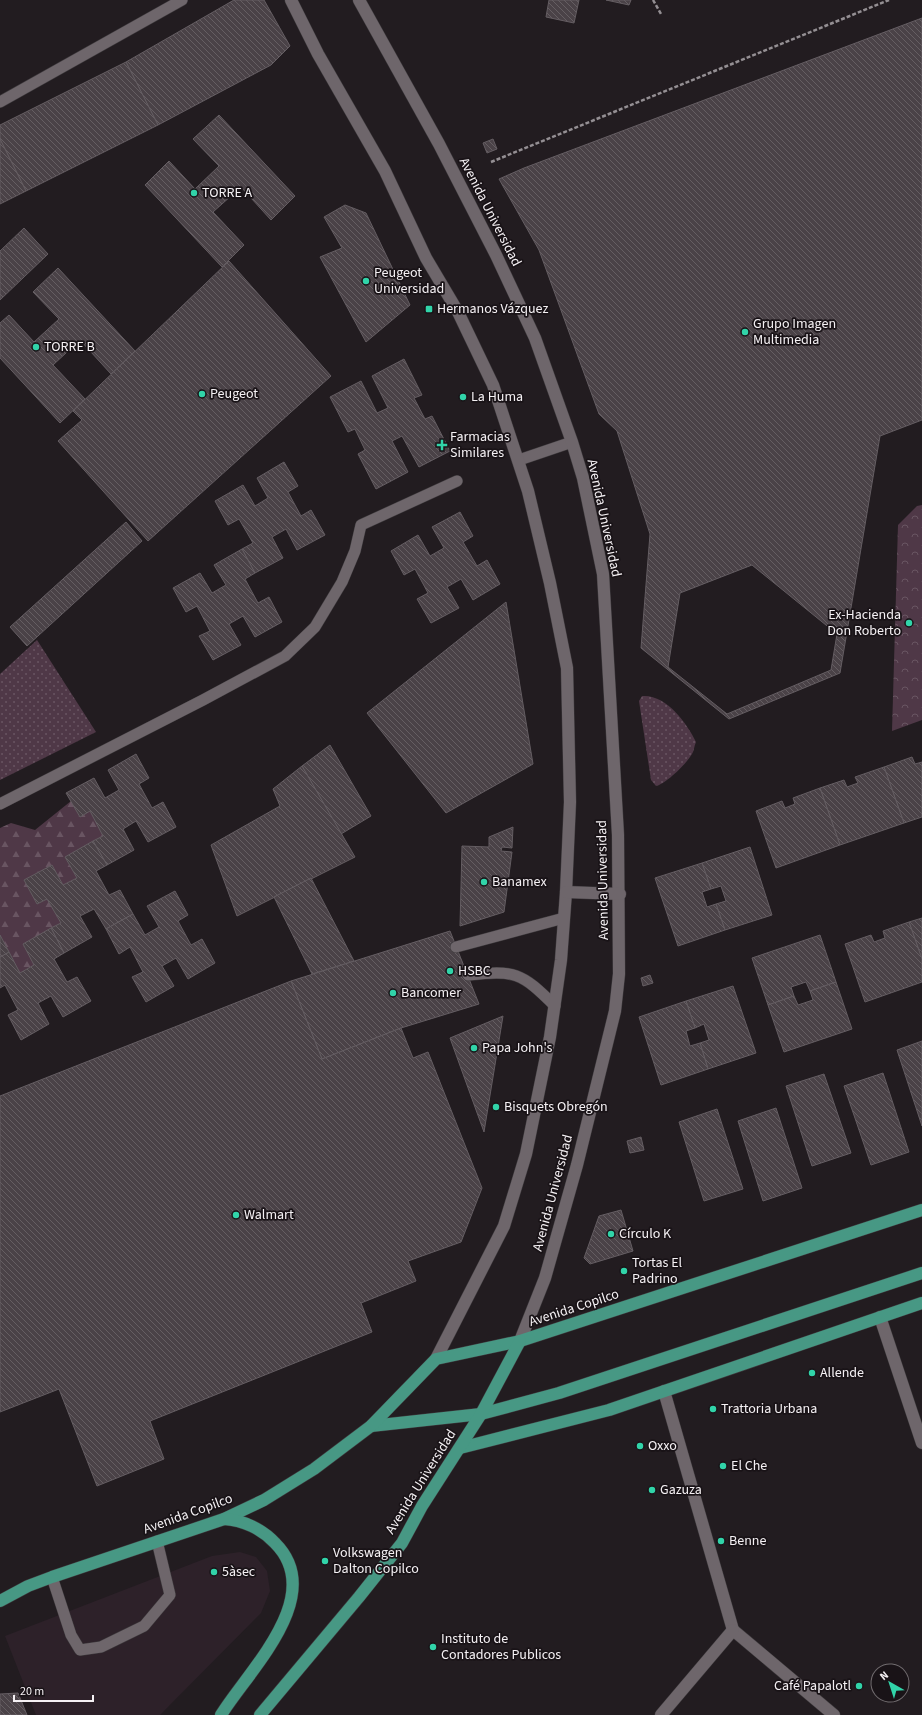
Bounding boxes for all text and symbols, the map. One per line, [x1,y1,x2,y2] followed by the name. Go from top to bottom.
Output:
[454,154,526,270] street label: Avenida Universidad
[202,183,253,203] place label: TORRE A
[189,188,199,198] marker: TORRE A
[374,263,444,299] place label: Peugeot Universidad
[361,276,371,286] marker: Peugeot Universidad
[437,299,549,319] place label: Hermanos Vázquez
[424,304,434,314] marker: Hermanos Vázquez
[753,314,836,350] place label: Grupo Imagen Multimedia
[740,327,750,337] marker: Grupo Imagen Multimedia
[44,337,95,357] place label: TORRE B
[31,342,41,352] marker: TORRE B
[210,384,258,404] place label: Peugeot
[471,387,523,407] place label: La Huma
[197,389,207,399] marker: Peugeot
[458,392,468,402] marker: La Huma
[450,427,510,463] place label: Farmacias Similares
[437,440,447,450] marker: Farmacias Similares
[582,457,626,579] street label: Avenida Universidad
[827,605,901,641] place label: Ex-Hacienda Don Roberto
[904,618,914,628] marker: Ex-Hacienda Don Roberto
[592,820,614,940] street label: Avenida Universidad
[492,872,547,892] place label: Banamex
[479,877,489,887] marker: Banamex
[458,961,491,981] place label: HSBC
[445,966,455,976] marker: HSBC
[401,983,461,1003] place label: Bancomer
[388,988,398,998] marker: Bancomer
[482,1038,553,1058] place label: Papa John's
[469,1043,479,1053] marker: Papa John's
[504,1097,608,1117] place label: Bisquets Obregón
[491,1102,501,1112] marker: Bisquets Obregón
[528,1132,578,1254] street label: Avenida Universidad
[244,1205,294,1225] place label: Walmart
[231,1210,241,1220] marker: Walmart
[619,1224,672,1244] place label: Círculo K
[606,1229,616,1239] marker: Círculo K
[632,1253,683,1289] place label: Tortas El Padrino
[619,1266,629,1276] marker: Tortas El Padrino
[526,1284,622,1332] street label: Avenida Copilco
[820,1363,864,1383] place label: Allende
[807,1368,817,1378] marker: Allende
[721,1399,817,1419] place label: Trattoria Urbana
[708,1404,718,1414] marker: Trattoria Urbana
[381,1426,461,1538] street label: Avenida Universidad
[648,1436,677,1456] place label: Oxxo
[635,1441,645,1451] marker: Oxxo
[731,1456,767,1476] place label: El Che
[718,1461,728,1471] marker: El Che
[660,1480,702,1500] place label: Gazuza
[647,1485,657,1495] marker: Gazuza
[141,1489,235,1539] street label: Avenida Copilco
[729,1531,766,1551] place label: Benne
[716,1536,726,1546] marker: Benne
[333,1543,419,1579] place label: Volkswagen Dalton Copilco
[320,1556,330,1566] marker: Volkswagen Dalton Copilco
[222,1562,256,1582] place label: 5àsec
[209,1567,219,1577] marker: 5àsec
[441,1629,561,1665] place label: Instituto de Contadores Publicos
[428,1642,438,1652] marker: Instituto de Contadores Publicos
[870,1663,910,1703] north arrow
[876,1667,892,1684] text: N
[774,1676,851,1696] place label: Café Papalotl
[14,1677,93,1703] scale bar
[854,1681,864,1691] marker: Café Papalotl
[20,1683,44,1700] text: 20 m

